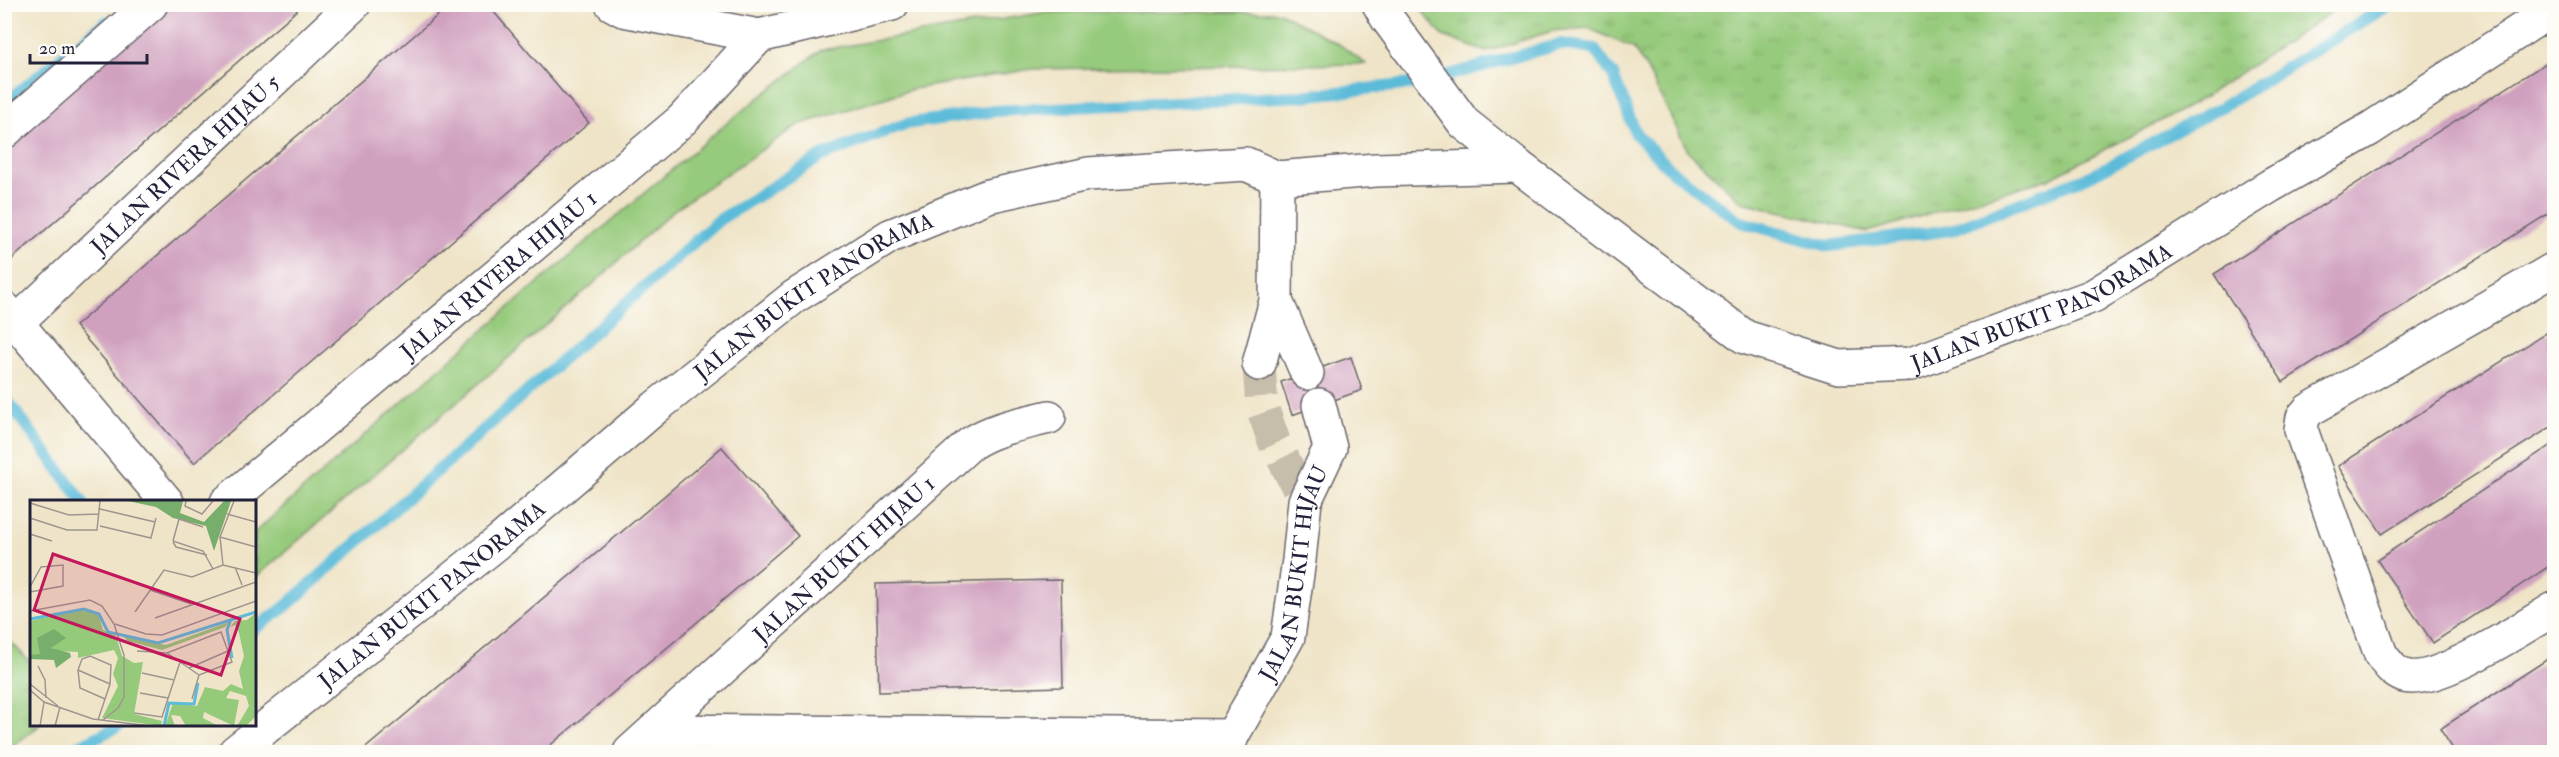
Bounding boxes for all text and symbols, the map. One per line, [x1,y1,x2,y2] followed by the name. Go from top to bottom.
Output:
[30,27,147,65] scale bar
[39,37,75,60] text: 20 m
[84,68,286,261] street label: JALAN RIVERA HIJAU 5
[394,185,603,366] street label: JALAN RIVERA HIJAU 1
[688,207,938,387] street label: JALAN BUKIT PANORAMA
[1906,237,2178,378] street label: JALAN BUKIT PANORAMA
[1253,461,1335,687] street label: JALAN BUKIT HIJAU
[747,470,941,650] street label: JALAN BUKIT HIJAU 1
[312,495,552,696] street label: JALAN BUKIT PANORAMA
[30,500,256,727] inset map

